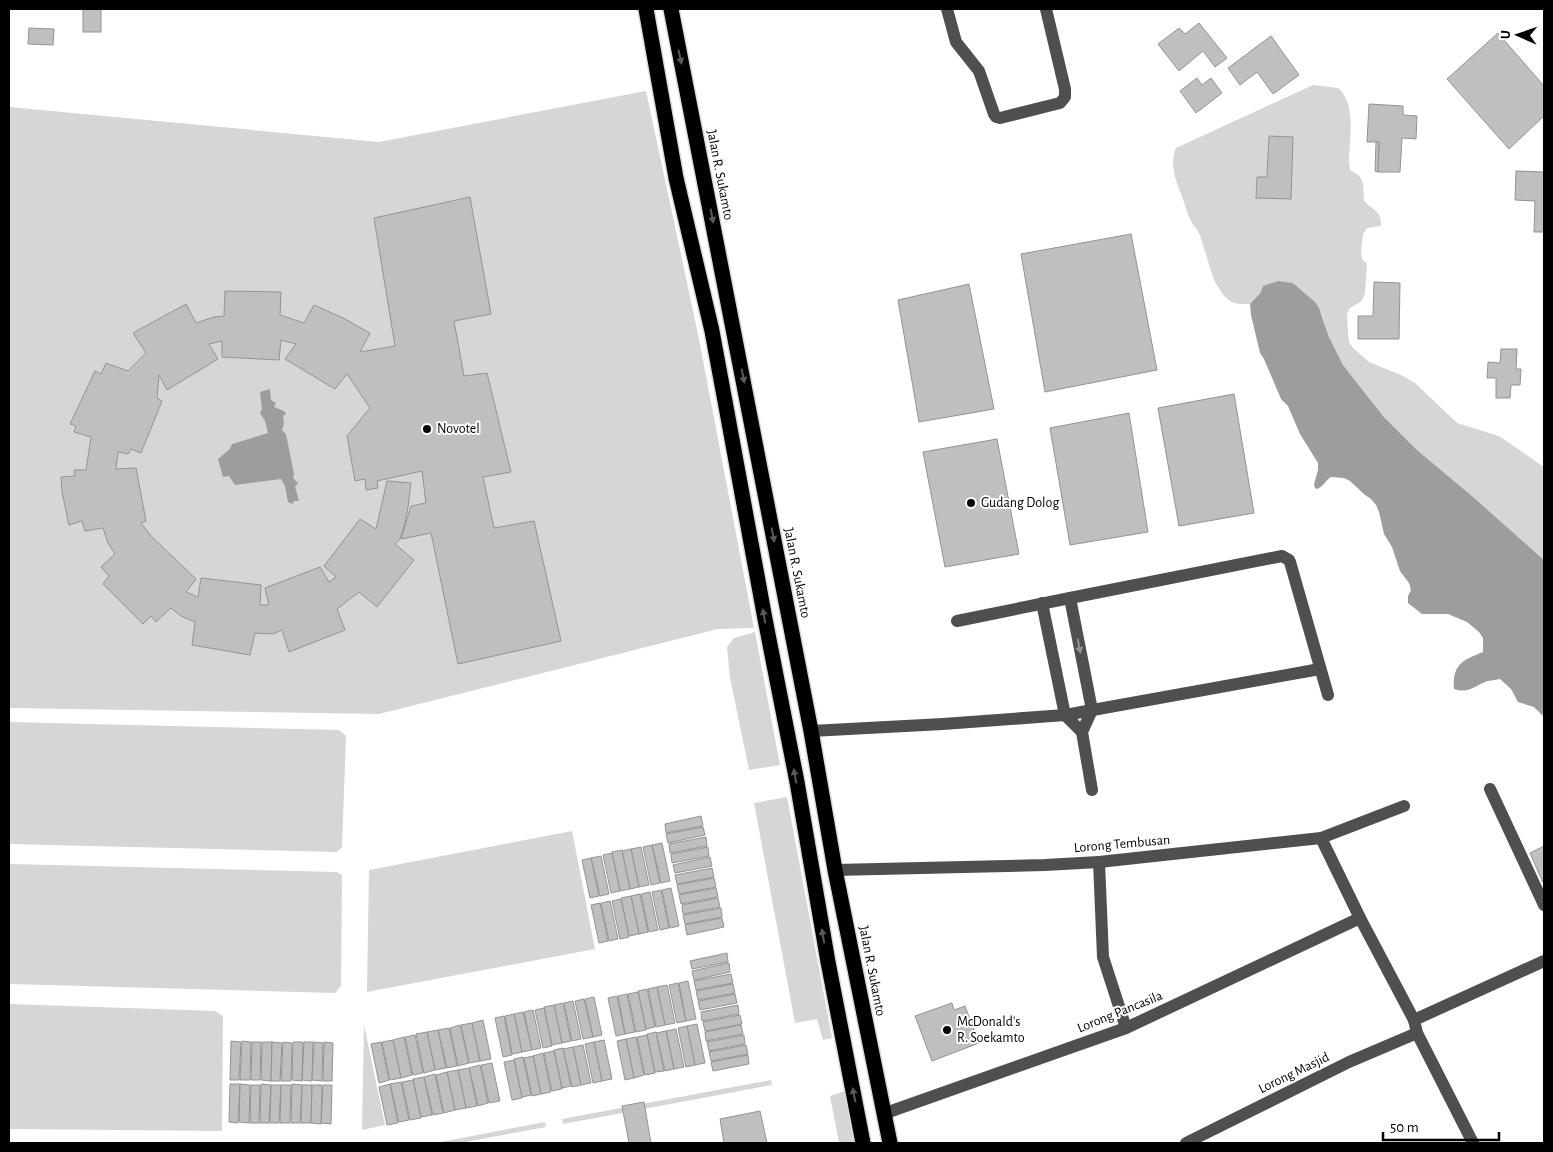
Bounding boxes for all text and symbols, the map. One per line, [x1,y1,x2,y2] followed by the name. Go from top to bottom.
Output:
[1493,10,1543,60] north arrow
[1499,30,1513,39] text: U
[677,49,685,65] one-way arrow
[704,129,736,221] street label: Jalan R. Sukamto
[708,208,716,224] one-way arrow
[739,368,747,384] one-way arrow
[437,422,480,436] place label: Novotel
[421,423,433,435] marker: Novotel
[981,496,1059,510] place label: Gudang Dolog
[965,497,977,509] marker: Gudang Dolog
[770,527,778,543] one-way arrow
[781,527,813,619] street label: Jalan R. Sukamto
[760,608,768,624] one-way arrow
[1075,638,1083,653] one-way arrow
[791,767,799,783] one-way arrow
[1073,833,1171,855] street label: Lorong Tembusan
[856,925,888,1017] street label: Jalan R. Sukamto
[819,927,827,943] one-way arrow
[1075,988,1165,1035] street label: Lorong Pancasila
[957,1015,1025,1045] place label: McDonald's R. Soekamto
[941,1024,953,1036] marker: McDonald's R. Soekamto
[1256,1050,1332,1096] street label: Lorong Masjid
[849,1087,857,1103] one-way arrow
[1383,1110,1499,1142] scale bar
[1390,1120,1419,1135] text: 50 m

